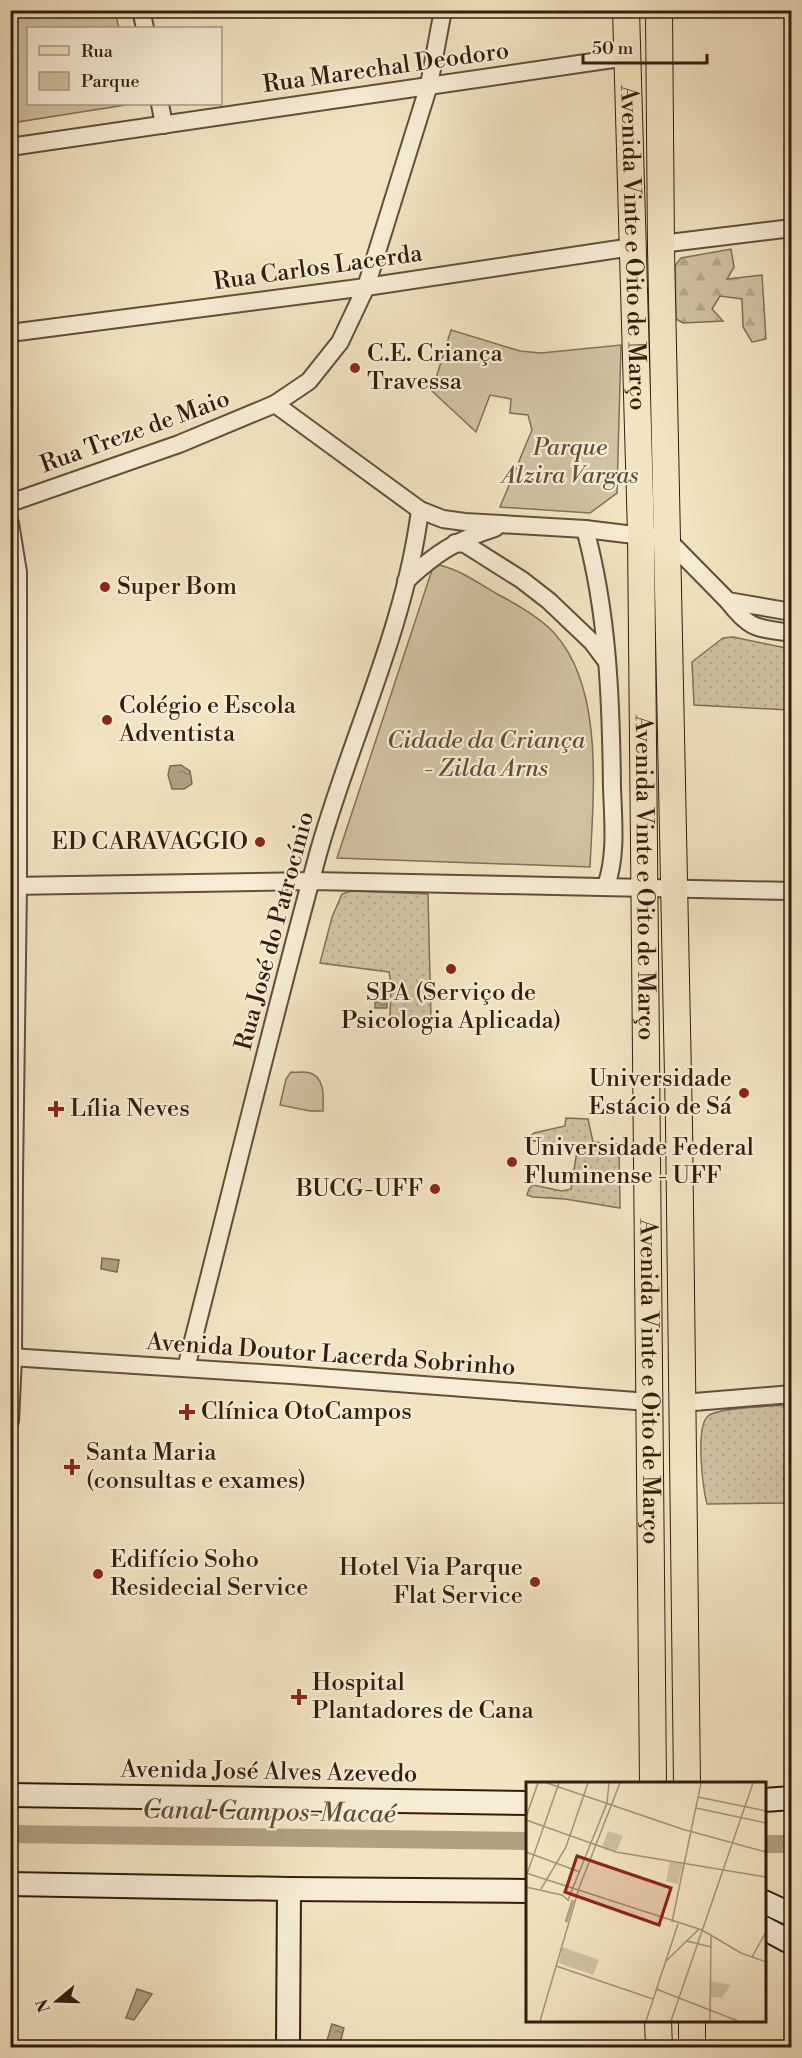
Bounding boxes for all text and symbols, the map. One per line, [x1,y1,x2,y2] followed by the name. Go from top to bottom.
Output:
[27,27,222,105] legend
[583,27,708,65] scale bar
[261,36,511,100] street label: Rua Marechal Deodoro
[592,37,634,60] text: 50 m
[81,40,114,63] text: Rua
[81,70,140,93] text: Parque
[613,84,652,411] street label: Avenida Vinte e Oito de Março
[212,238,425,297] street label: Rua Carlos Lacerda
[367,339,504,397] place label: C.E. Criança Travessa
[348,361,362,375] marker: C.E. Criança Travessa
[36,384,234,480] street label: Rua Treze de Maio
[499,433,638,491] park label: Parque Alzira Vargas
[117,572,237,602] place label: Super Bom
[98,580,112,594] marker: Super Bom
[118,691,297,749] place label: Colégio e Escola Adventista
[100,713,114,727] marker: Colégio e Escola Adventista
[628,714,661,1041] street label: Avenida Vinte e Oito de Março
[387,726,586,784] park label: Cidade da Criança - Zilda Arns
[229,808,321,1054] street label: Rua José do Patrocínio
[51,827,248,857] place label: ED CARAVAGGIO
[253,835,267,849] marker: ED CARAVAGGIO
[444,962,458,976] marker: SPA (Serviço de Psicologia Aplicada)
[341,978,561,1036] place label: SPA (Serviço de Psicologia Aplicada)
[589,1064,733,1122] place label: Universidade Estácio de Sá
[737,1086,751,1100] marker: Universidade Estácio de Sá
[70,1094,190,1124] place label: Lília Neves
[47,1100,65,1118] marker: Lília Neves
[524,1133,754,1191] place label: Universidade Federal Fluminense - UFF
[505,1155,519,1169] marker: Universidade Federal Fluminense - UFF
[295,1174,423,1204] place label: BUCG-UFF
[428,1182,442,1196] marker: BUCG-UFF
[633,1218,666,1545] street label: Avenida Vinte e Oito de Março
[145,1327,516,1383] street label: Avenida Doutor Lacerda Sobrinho
[201,1397,412,1427] place label: Clínica OtoCampos
[178,1403,196,1421] marker: Clínica OtoCampos
[86,1438,306,1496] place label: Santa Maria (consultas e exames)
[63,1458,81,1476] marker: Santa Maria (consultas e exames)
[110,1545,308,1603] place label: Edifício Soho Residecial Service
[339,1553,523,1611] place label: Hotel Via Parque Flat Service
[91,1567,105,1581] marker: Edifício Soho Residecial Service
[528,1575,542,1589] marker: Hotel Via Parque Flat Service
[312,1668,534,1726] place label: Hospital Plantadores de Cana
[290,1688,308,1706] marker: Hospital Plantadores de Cana
[119,1754,418,1790] street label: Avenida José Alves Azevedo
[526,1782,766,2022] inset map
[142,1794,398,1830] water label: Canal Campos-Macaé
[27,1971,87,2031] north arrow
[32,1996,55,2015] text: N

